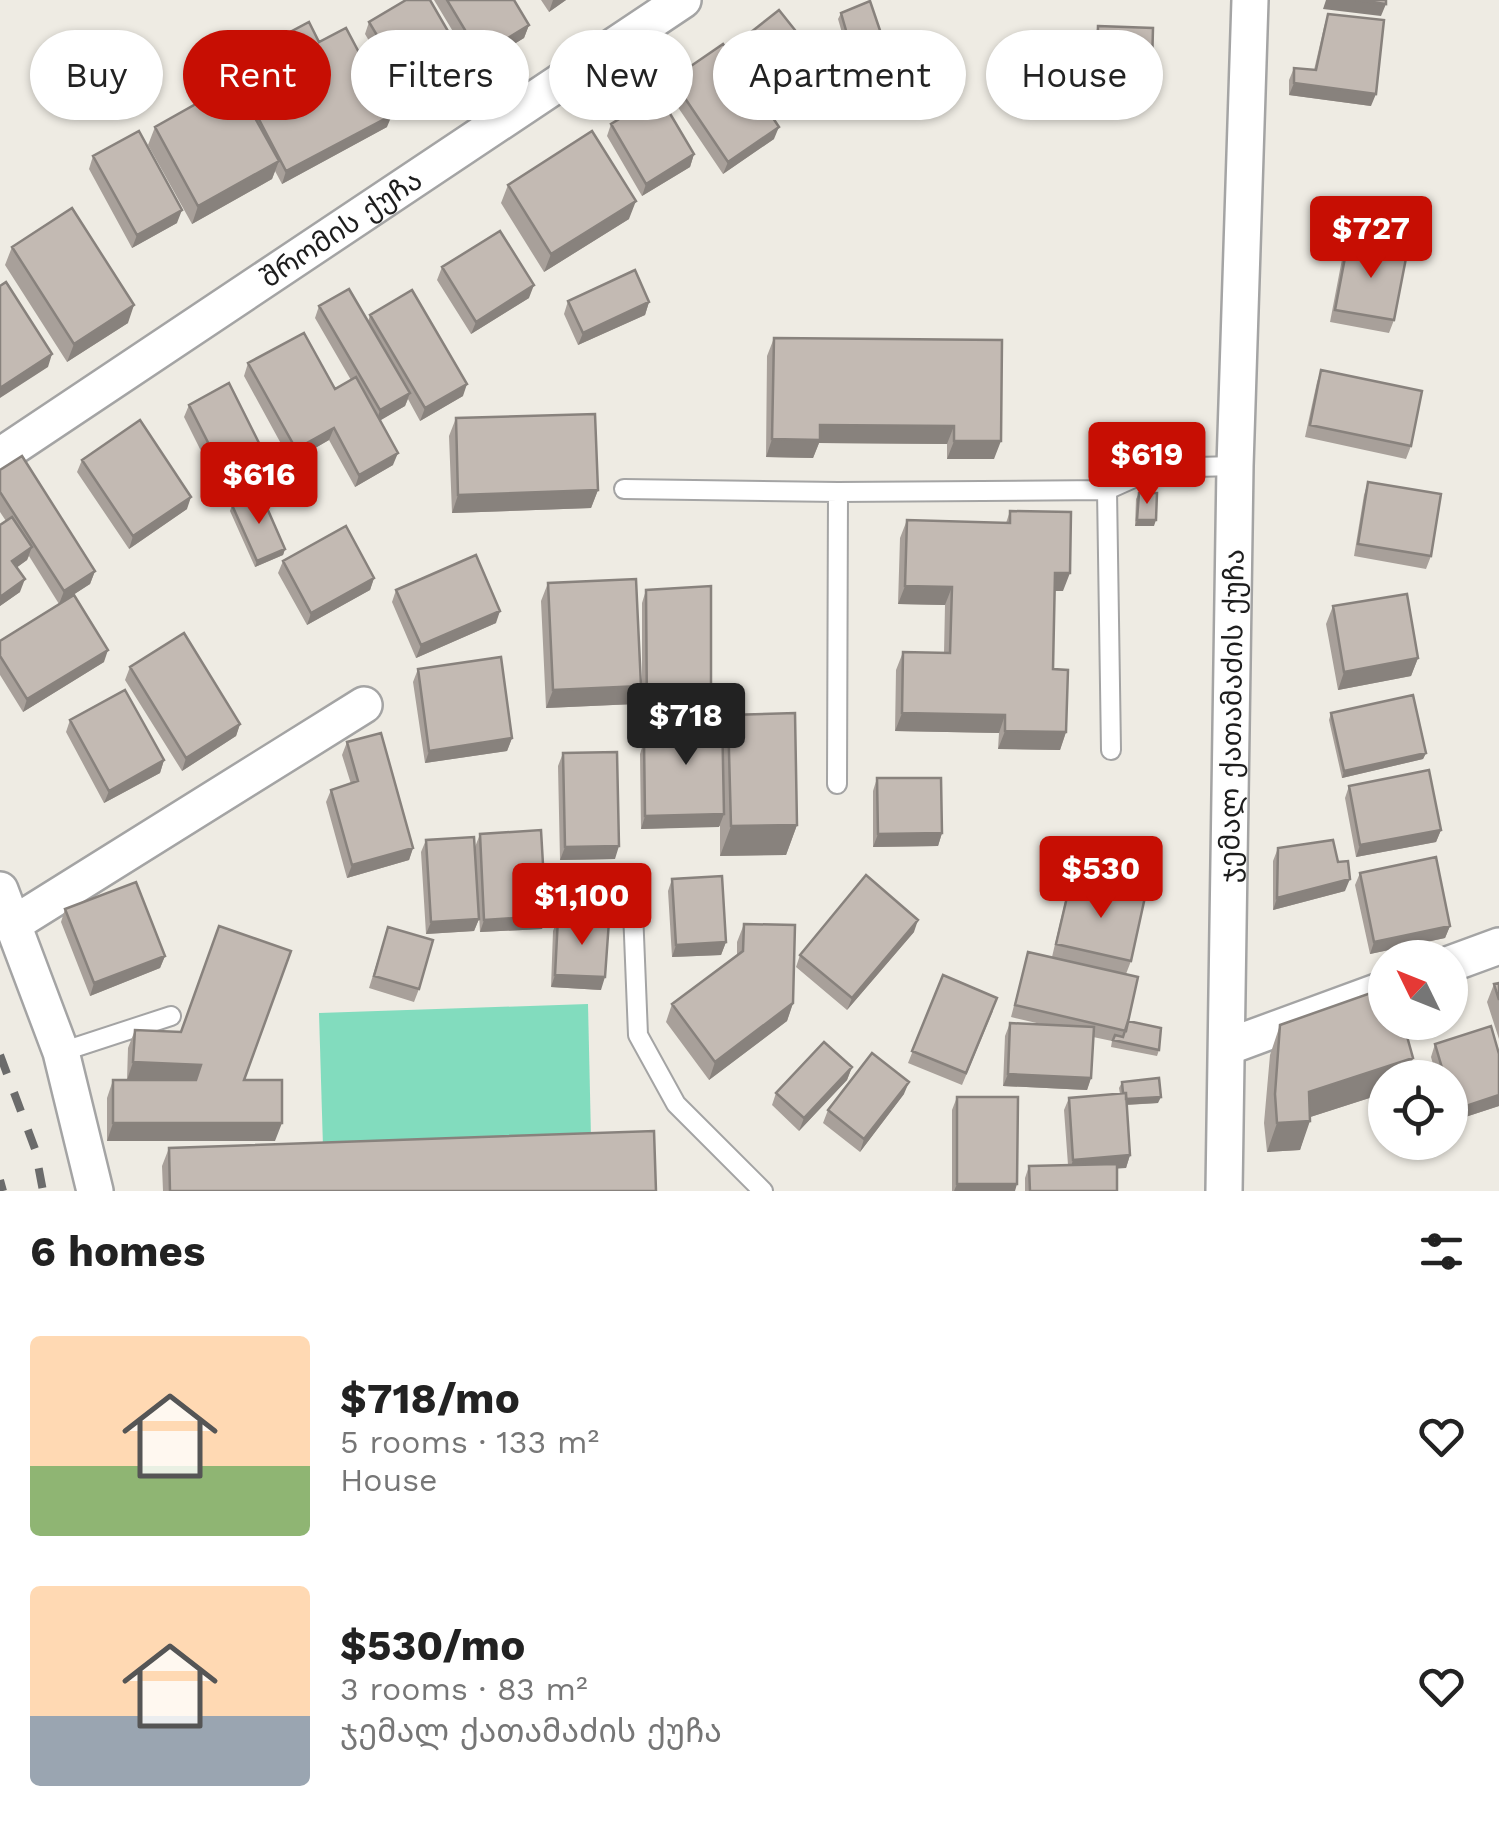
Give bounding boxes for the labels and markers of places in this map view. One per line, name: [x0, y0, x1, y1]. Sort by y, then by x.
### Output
pin: $727: [1312, 196, 1430, 281]
pin: $619: [1088, 422, 1206, 507]
pin: $616: [200, 442, 318, 527]
pin: $718: [627, 683, 745, 768]
pin: $530: [1042, 836, 1160, 921]
pin: $1,100: [501, 863, 663, 948]

